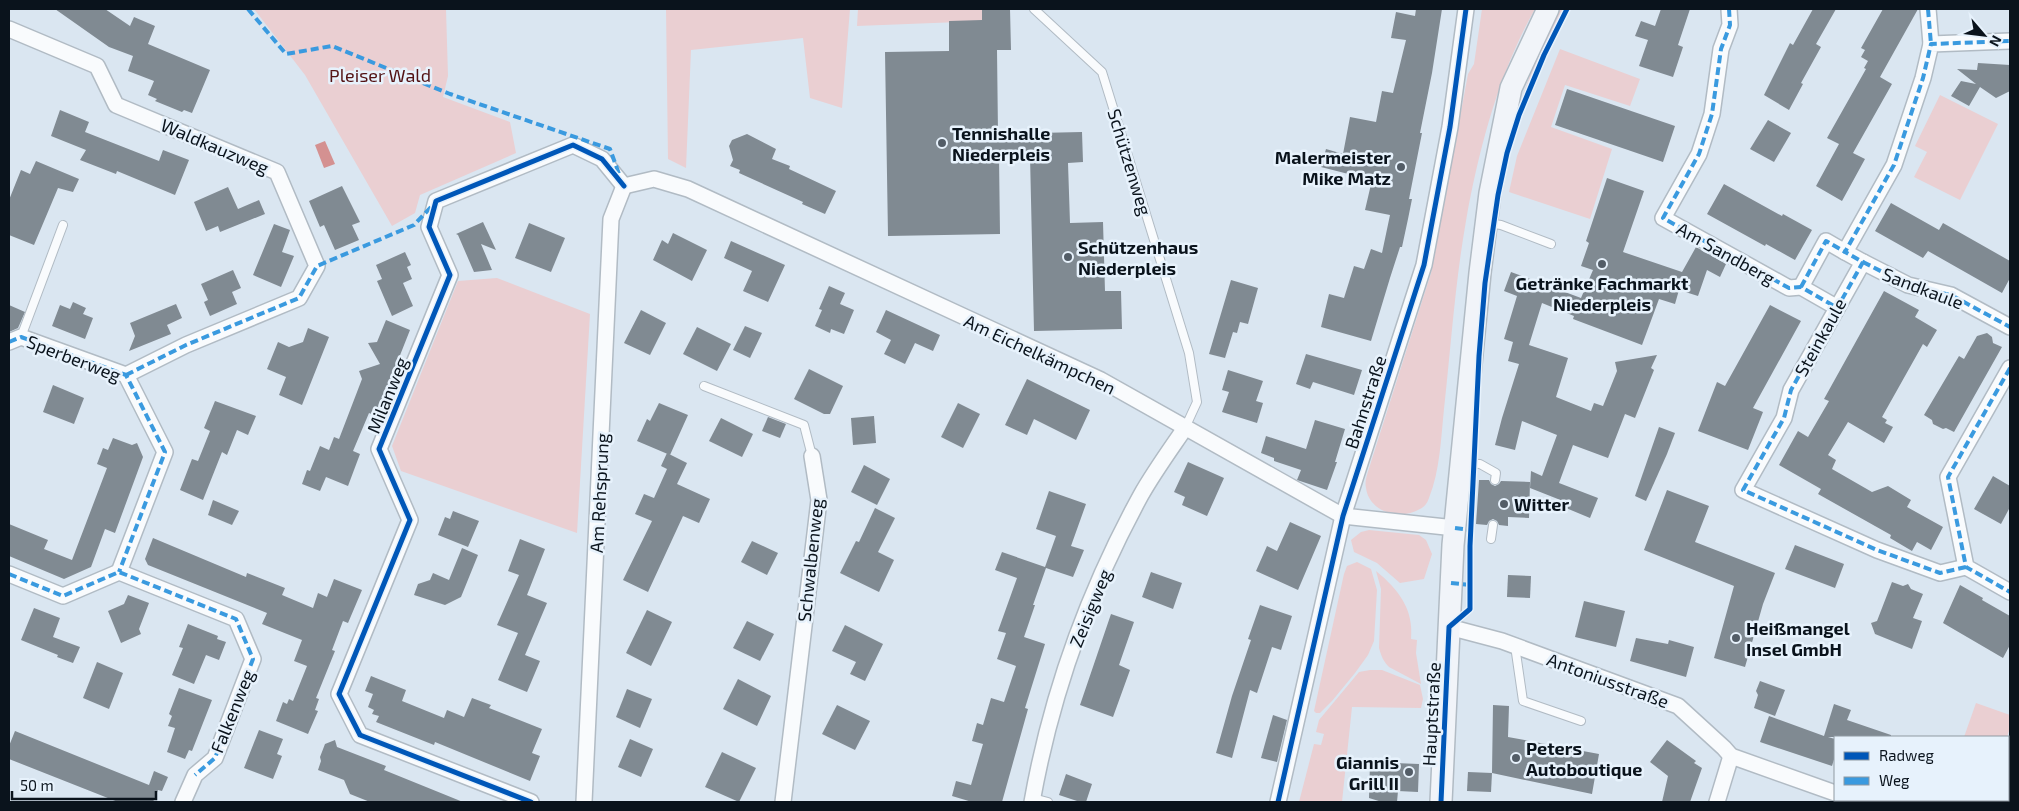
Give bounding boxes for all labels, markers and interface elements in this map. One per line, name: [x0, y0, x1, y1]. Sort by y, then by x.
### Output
north arrow: [1959, 10, 2009, 60]
text: N: [1986, 33, 2006, 50]
park label: Pleiser Wald: [329, 64, 431, 86]
street label: Schützenweg: [1103, 106, 1157, 218]
street label: Waldkauzweg: [158, 113, 272, 179]
place label: Tennishalle Niederpleis: [952, 122, 1050, 165]
marker: Tennishalle Niederpleis: [936, 137, 948, 149]
place label: Malermeister Mike Matz: [1275, 146, 1391, 189]
marker: Malermeister Mike Matz: [1395, 161, 1407, 173]
street label: Am Sandberg: [1673, 217, 1779, 289]
place label: Schützenhaus Niederpleis: [1078, 236, 1198, 279]
marker: Schützenhaus Niederpleis: [1062, 251, 1074, 263]
marker: Getränke Fachmarkt Niederpleis: [1596, 258, 1608, 270]
street label: Sandkaule: [1879, 262, 1967, 314]
place label: Getränke Fachmarkt Niederpleis: [1516, 272, 1689, 315]
street label: Steinkaule: [1790, 294, 1850, 380]
street label: Am Eichelkämpchen: [961, 309, 1119, 399]
street label: Sperberweg: [24, 330, 124, 386]
street label: Bahnstraße: [1340, 353, 1390, 451]
street label: Milanweg: [362, 354, 412, 436]
street label: Am Rehsprung: [585, 433, 613, 553]
place label: Witter: [1514, 493, 1569, 515]
street label: Schwalbenweg: [793, 497, 827, 623]
marker: Witter: [1498, 498, 1510, 510]
street label: Zeisigweg: [1064, 566, 1116, 650]
place label: Heißmangel Insel GmbH: [1746, 617, 1850, 660]
marker: Heißmangel Insel GmbH: [1730, 632, 1742, 644]
street label: Antoniusstraße: [1544, 648, 1672, 712]
street label: Hauptstraße: [1417, 661, 1445, 767]
street label: Falkenweg: [205, 666, 259, 756]
legend: [1834, 736, 2009, 801]
place label: Peters Autoboutique: [1526, 737, 1642, 780]
text: Radweg: [1879, 746, 1934, 764]
place label: Giannis Grill II: [1336, 751, 1399, 794]
marker: Peters Autoboutique: [1510, 752, 1522, 764]
marker: Giannis Grill II: [1403, 766, 1415, 778]
scale bar: [12, 768, 156, 800]
text: Weg: [1879, 771, 1910, 789]
text: 50 m: [20, 776, 54, 794]

